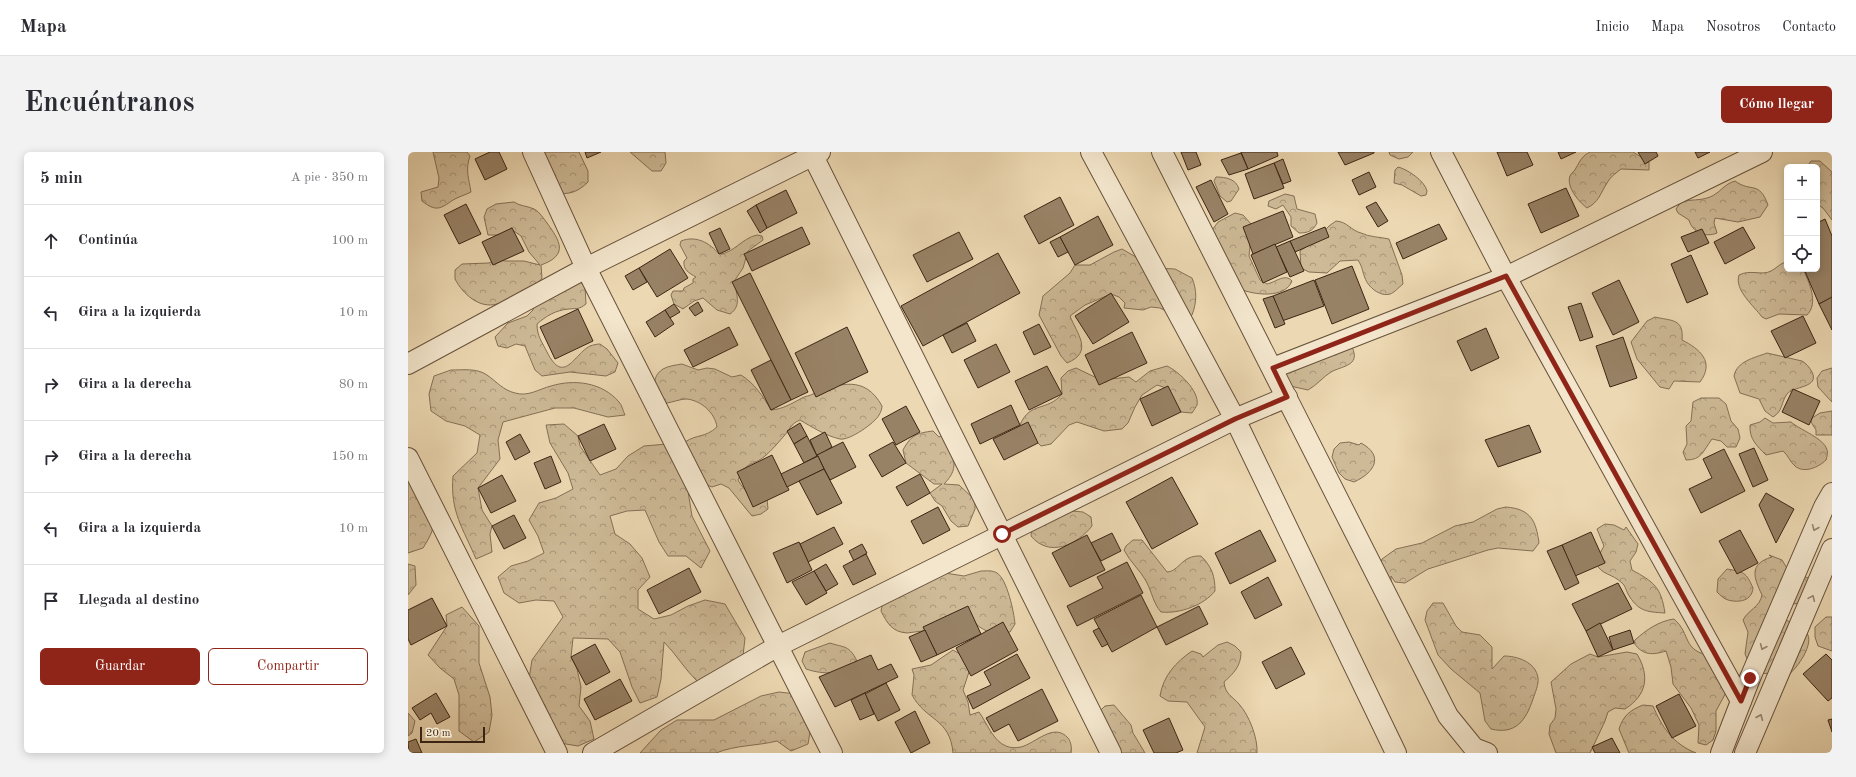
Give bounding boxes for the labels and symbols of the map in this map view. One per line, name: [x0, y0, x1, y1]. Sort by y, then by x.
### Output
one-way arrow: [1811, 524, 1819, 531]
route start: [993, 525, 1011, 543]
one-way arrow: [1807, 594, 1815, 602]
one-way arrow: [1760, 644, 1768, 651]
route end: [1741, 669, 1759, 687]
one-way arrow: [1755, 714, 1763, 721]
scale bar: [420, 725, 485, 744]

